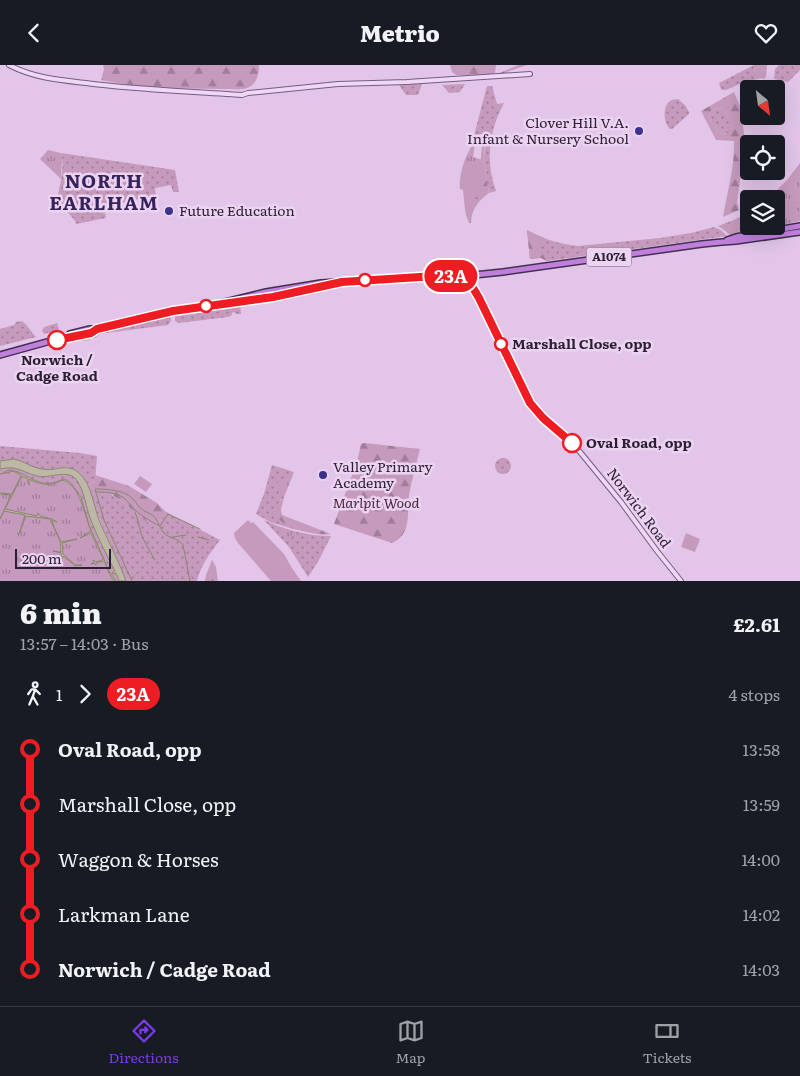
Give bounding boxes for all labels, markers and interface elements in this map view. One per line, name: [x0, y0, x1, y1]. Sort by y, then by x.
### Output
text: Metrio: [360, 16, 440, 49]
icon: back: [20, 19, 48, 47]
icon: heart: [752, 19, 780, 47]
north arrow: [740, 80, 785, 125]
map controls: [740, 80, 785, 235]
place label: Clover Hill V.A. Infant & Nursery School: [467, 112, 629, 148]
marker: Clover Hill V.A. Infant & Nursery School: [633, 125, 645, 137]
button: locate: [740, 135, 785, 180]
district label: NORTH EARLHAM: [49, 166, 159, 216]
button: layers: [740, 190, 785, 235]
place label: Future Education: [179, 200, 295, 220]
marker: Future Education: [163, 205, 175, 217]
road number: A1074: [586, 247, 632, 267]
line badge: 23A: [422, 260, 480, 292]
text: 23A: [434, 262, 468, 289]
unlabelled marker: [358, 273, 372, 287]
unlabelled marker: [199, 299, 213, 313]
marker: Norwich / Cadge Road: [47, 330, 67, 350]
place label: Marshall Close, opp: [512, 333, 652, 353]
marker: Marshall Close, opp: [494, 337, 508, 351]
place label: Norwich / Cadge Road: [16, 349, 98, 385]
place label: Oval Road, opp: [586, 432, 692, 452]
marker: Oval Road, opp: [562, 433, 582, 453]
place label: Valley Primary Academy: [333, 456, 433, 492]
street label: Norwich Road: [603, 463, 677, 552]
marker: Valley Primary Academy: [317, 469, 329, 481]
park label: Marlpit Wood: [332, 492, 420, 512]
scale bar: [15, 546, 111, 569]
text: 200 m: [22, 548, 62, 568]
text: 6 min: [20, 591, 102, 633]
text: £2.61: [733, 610, 780, 638]
text: 13:57 – 14:03 · Bus: [20, 631, 148, 655]
icon: walk: [20, 680, 48, 708]
icon: forward: [71, 680, 99, 708]
text: 23A: [117, 680, 150, 707]
text: 1: [56, 682, 63, 706]
text: 4 stops: [728, 682, 780, 706]
text: Oval Road, opp: [58, 735, 201, 763]
text: 13:58: [743, 737, 780, 761]
text: Marshall Close, opp: [58, 790, 236, 818]
text: 13:59: [743, 792, 780, 816]
text: Waggon & Horses: [58, 845, 218, 873]
text: 14:00: [741, 847, 780, 871]
text: Larkman Lane: [58, 900, 190, 928]
text: 14:02: [743, 902, 780, 926]
text: Norwich / Cadge Road: [58, 955, 271, 983]
text: 14:03: [742, 957, 780, 981]
tab: Directions: [109, 1017, 179, 1067]
tab: Map: [396, 1017, 425, 1067]
tab: Tickets: [643, 1017, 691, 1067]

